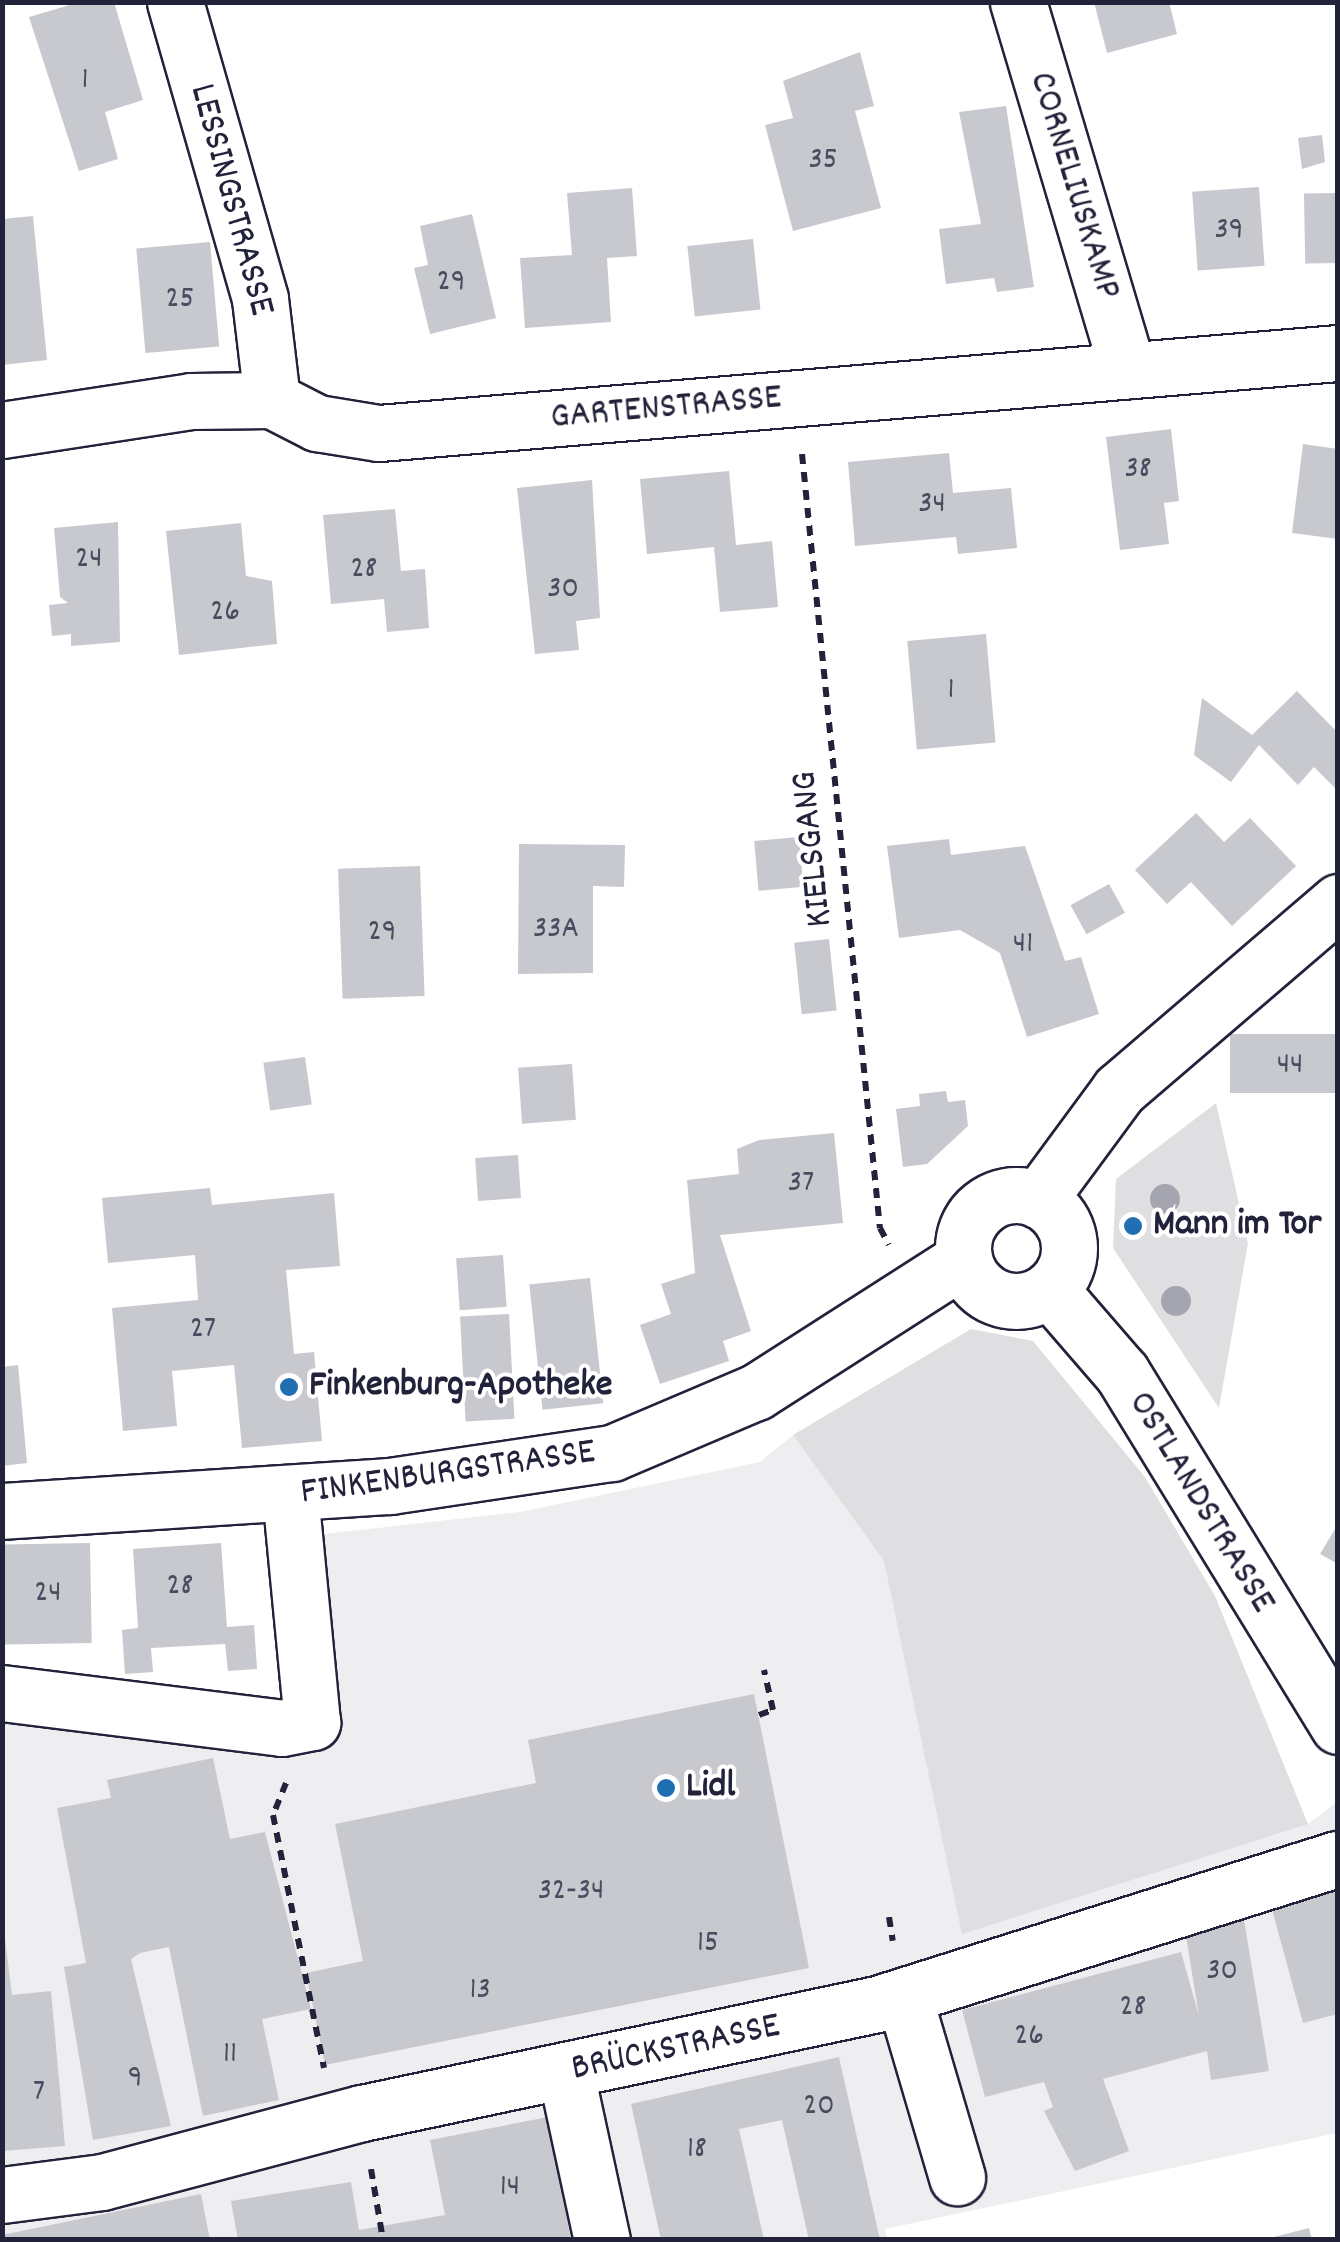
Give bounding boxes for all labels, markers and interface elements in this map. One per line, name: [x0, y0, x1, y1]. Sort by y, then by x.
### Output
house number: 1: [81, 62, 89, 100]
street label: CORNELIUSKAMP: [1017, 67, 1129, 305]
street label: LESSINGSTRASSE: [177, 79, 283, 321]
house number: 35: [808, 142, 838, 180]
house number: 39: [1215, 212, 1243, 250]
house number: 29: [437, 264, 465, 302]
house number: 25: [166, 281, 194, 319]
street label: GARTENSTRASSE: [549, 376, 783, 442]
house number: 38: [1124, 451, 1152, 489]
house number: 34: [918, 486, 946, 524]
house number: 24: [75, 541, 103, 579]
house number: 28: [351, 551, 377, 589]
house number: 30: [547, 571, 579, 609]
house number: 26: [210, 594, 240, 632]
house number: 1: [947, 672, 955, 710]
street label: KIELSGANG: [783, 769, 845, 929]
house number: 33A: [533, 911, 579, 949]
house number: 29: [368, 914, 396, 952]
house number: 41: [1013, 926, 1033, 964]
house number: 44: [1277, 1047, 1303, 1085]
house number: 37: [788, 1165, 814, 1203]
place label: Mann im Tor: [1153, 1203, 1321, 1249]
marker: Mann im Tor: [1122, 1215, 1144, 1237]
house number: 27: [190, 1311, 216, 1349]
place label: Finkenburg-Apotheke: [309, 1364, 613, 1410]
marker: Finkenburg-Apotheke: [278, 1376, 300, 1398]
street label: OSTLANDSTRASSE: [1116, 1384, 1284, 1622]
street label: FINKENBURGSTRASSE: [298, 1431, 598, 1517]
house number: 28: [167, 1568, 193, 1606]
house number: 24: [34, 1575, 62, 1613]
place label: Lidl: [686, 1765, 735, 1811]
marker: Lidl: [655, 1777, 677, 1799]
house number: 32-34: [538, 1873, 604, 1911]
house number: 15: [697, 1925, 719, 1963]
house number: 30: [1206, 1953, 1238, 1991]
house number: 13: [469, 1972, 491, 2010]
house number: 28: [1120, 1989, 1146, 2027]
street label: BRÜCKSTRASSE: [568, 2005, 784, 2093]
house number: 26: [1014, 2018, 1044, 2056]
house number: 11: [223, 2036, 237, 2074]
house number: 9: [128, 2060, 142, 2098]
house number: 7: [33, 2074, 45, 2112]
house number: 20: [803, 2088, 835, 2126]
house number: 18: [687, 2131, 707, 2169]
house number: 14: [500, 2169, 520, 2207]

